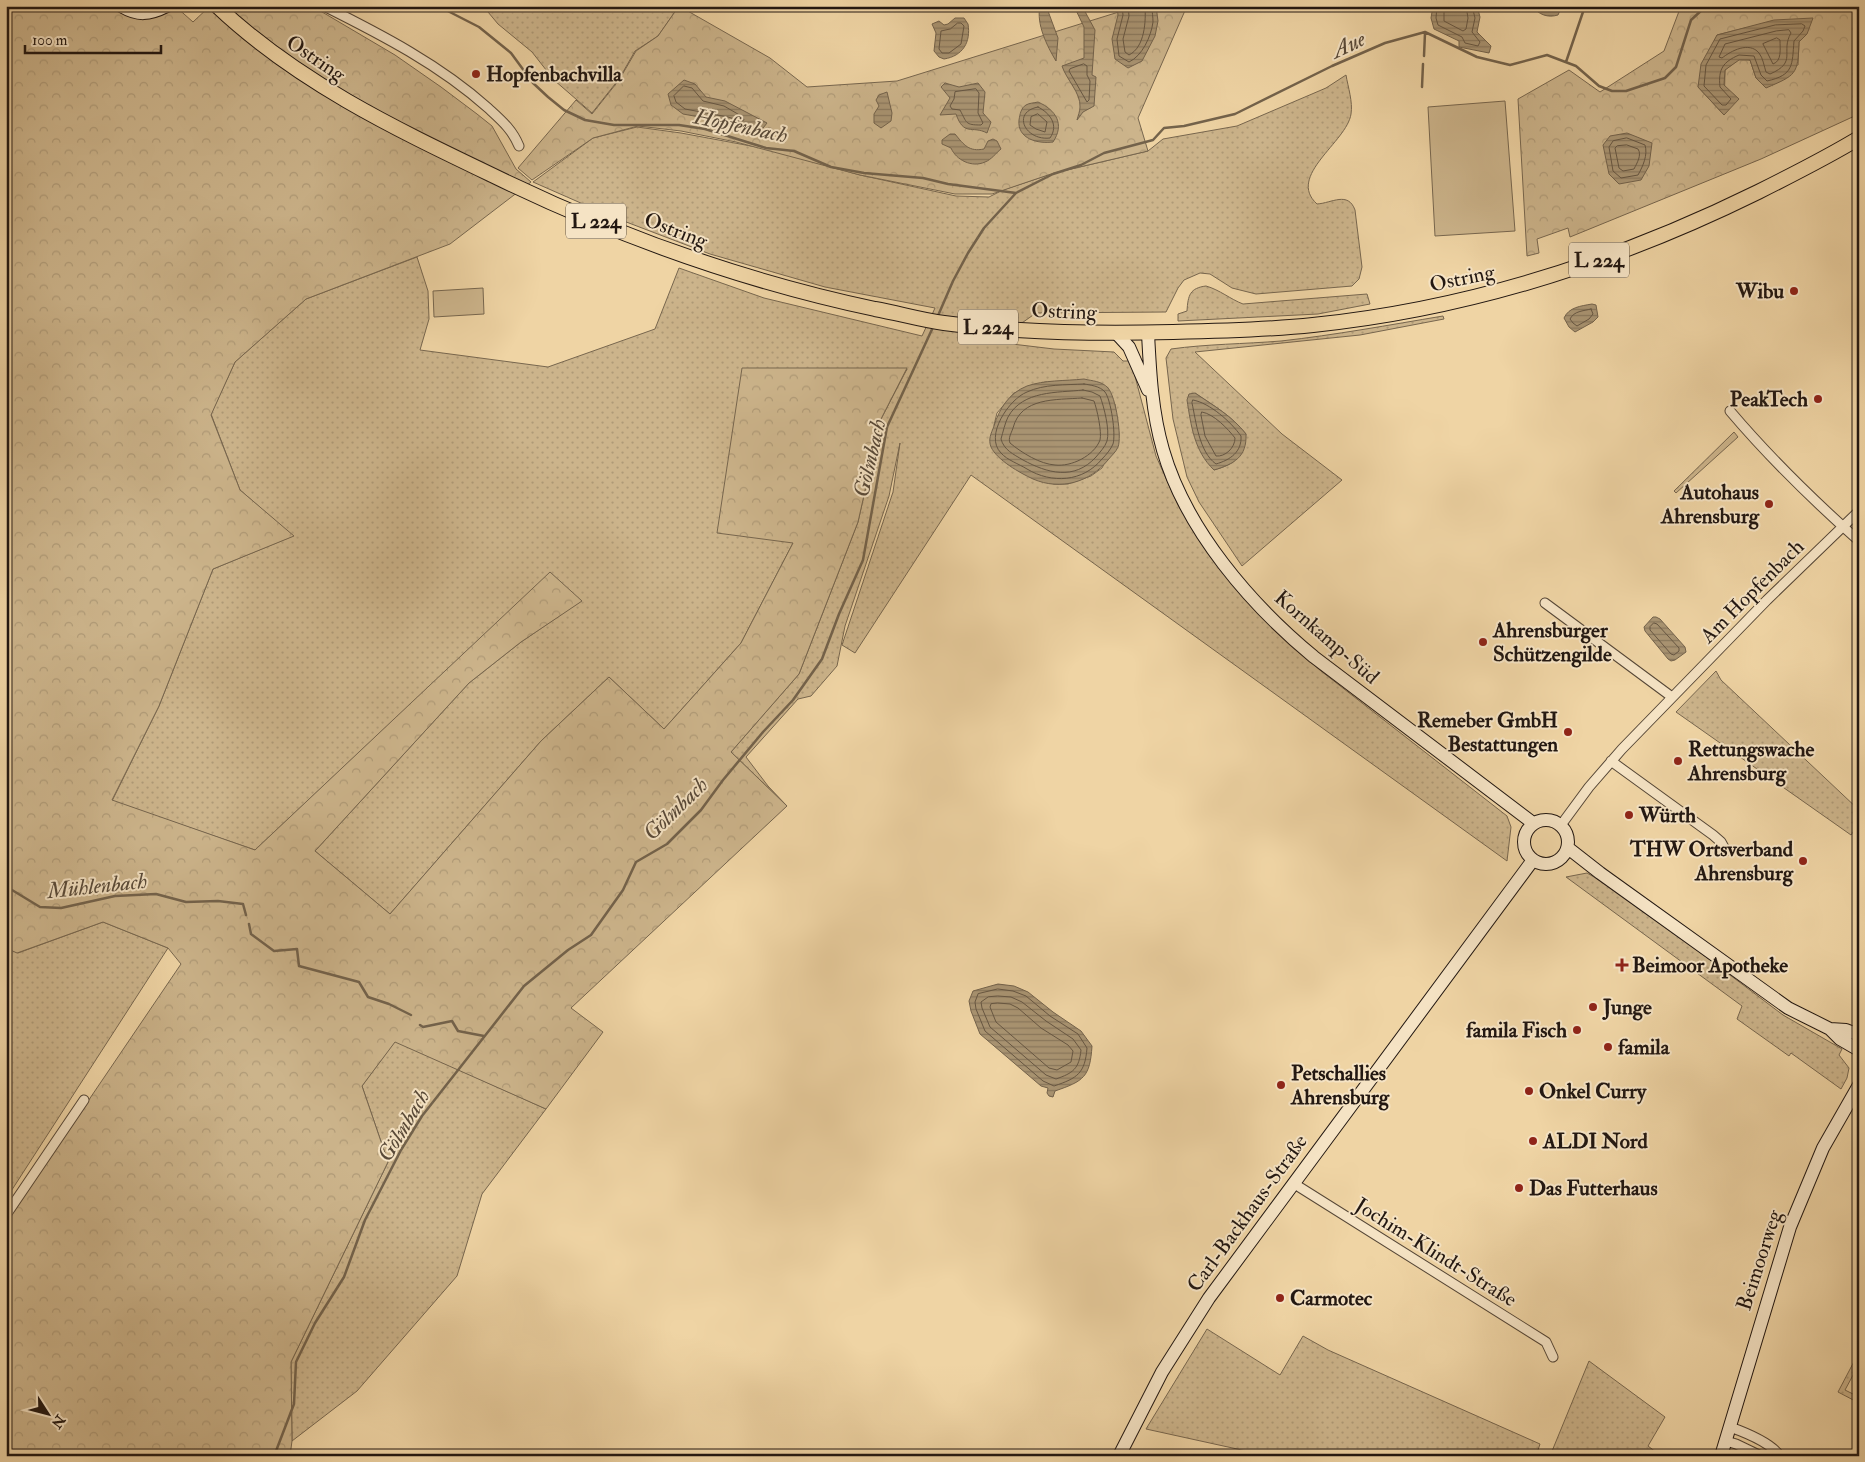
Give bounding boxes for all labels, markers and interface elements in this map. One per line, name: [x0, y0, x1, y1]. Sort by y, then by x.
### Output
scale bar: [25, 22, 161, 54]
water label: Aue: [1325, 25, 1371, 66]
street label: Ostring: [281, 29, 351, 88]
text: 100 m: [32, 31, 68, 50]
place label: Hopfenbachvilla: [486, 61, 623, 88]
marker: Hopfenbachvilla: [470, 68, 482, 80]
water label: Hopfenbach: [690, 102, 790, 150]
road number: L 224: [566, 204, 626, 238]
street label: Ostring: [640, 206, 712, 255]
road number: L 224: [1569, 242, 1629, 278]
street label: Ostring: [1427, 258, 1498, 299]
place label: Wibu: [1735, 278, 1784, 305]
marker: Wibu: [1788, 285, 1800, 297]
street label: Ostring: [1031, 297, 1098, 326]
road number: L 224: [958, 310, 1018, 344]
place label: PeakTech: [1730, 386, 1808, 413]
marker: PeakTech: [1812, 393, 1824, 405]
water label: Gölmbach: [847, 416, 893, 500]
place label: Autohaus Ahrensburg: [1660, 479, 1760, 530]
marker: Autohaus Ahrensburg: [1763, 498, 1775, 510]
street label: Am Hopfenbach: [1694, 534, 1810, 650]
street label: Kornkamp-Süd: [1269, 585, 1385, 691]
place label: Ahrensburger Schützengilde: [1492, 617, 1612, 668]
marker: Ahrensburger Schützengilde: [1477, 636, 1489, 648]
place label: Remeber GmbH Bestattungen: [1417, 707, 1558, 758]
marker: Remeber GmbH Bestattungen: [1562, 726, 1574, 738]
place label: Rettungswache Ahrensburg: [1687, 736, 1814, 787]
marker: Rettungswache Ahrensburg: [1672, 755, 1684, 767]
water label: Gölmbach: [637, 771, 714, 846]
place label: Würth: [1638, 802, 1696, 829]
marker: Würth: [1623, 809, 1635, 821]
place label: THW Ortsverband Ahrensburg: [1629, 836, 1794, 887]
marker: THW Ortsverband Ahrensburg: [1797, 855, 1809, 867]
water label: Mühlenbach: [44, 867, 149, 905]
place label: Beimoor Apotheke: [1632, 952, 1788, 979]
marker: Beimoor Apotheke: [1616, 959, 1628, 971]
place label: Junge: [1602, 994, 1652, 1021]
marker: Junge: [1587, 1001, 1599, 1013]
place label: famila Fisch: [1466, 1017, 1567, 1044]
marker: famila Fisch: [1571, 1024, 1583, 1036]
place label: famila: [1618, 1034, 1671, 1061]
marker: famila: [1602, 1041, 1614, 1053]
place label: Petschallies Ahrensburg: [1290, 1060, 1390, 1111]
place label: Onkel Curry: [1539, 1078, 1647, 1105]
marker: Petschallies Ahrensburg: [1275, 1079, 1287, 1091]
water label: Gölmbach: [371, 1084, 436, 1167]
marker: Onkel Curry: [1523, 1085, 1535, 1097]
place label: ALDI Nord: [1542, 1128, 1649, 1155]
street label: Carl-Backhaus-Straße: [1181, 1129, 1314, 1297]
marker: ALDI Nord: [1527, 1135, 1539, 1147]
place label: Das Futterhaus: [1529, 1175, 1658, 1202]
marker: Das Futterhaus: [1513, 1182, 1525, 1194]
street label: Jochim-Klindt-Straße: [1349, 1191, 1522, 1313]
street label: Beimoorweg: [1731, 1206, 1789, 1314]
place label: Carmotec: [1290, 1285, 1373, 1312]
marker: Carmotec: [1274, 1292, 1286, 1304]
north arrow: [22, 1390, 72, 1440]
text: N: [47, 1410, 69, 1432]

